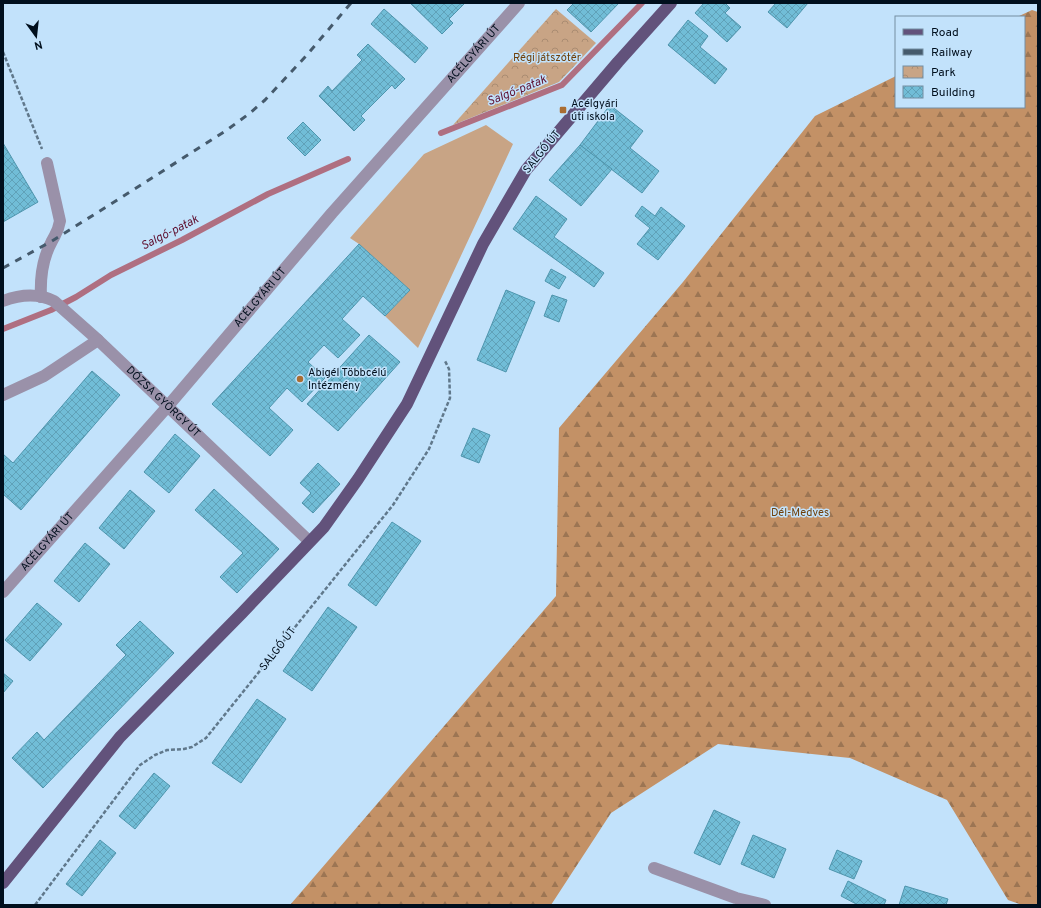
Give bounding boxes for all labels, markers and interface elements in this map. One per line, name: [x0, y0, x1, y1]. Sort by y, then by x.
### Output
north arrow: [16, 16, 56, 56]
legend: [895, 16, 1025, 108]
street label: ACÉLGYÁRI ÚT: [444, 22, 504, 86]
text: Road: [931, 25, 959, 41]
text: N: [33, 37, 44, 52]
text: Railway: [931, 45, 972, 61]
park label: Régi játszótér: [513, 51, 582, 65]
text: Park: [931, 65, 956, 81]
water label: Salgó-patak: [485, 72, 550, 110]
text: Building: [931, 85, 975, 101]
place label: Acélgyári úti iskola: [571, 97, 618, 124]
marker: Acélgyári úti iskola: [558, 105, 568, 115]
street label: SALGÓ ÚT: [520, 127, 564, 176]
water label: Salgó-patak: [138, 211, 202, 254]
street label: ACÉLGYÁRI ÚT: [231, 265, 290, 330]
street label: DÓZSA GYÖRGY ÚT: [123, 363, 203, 441]
place label: Abigél Többcélú Intézmény: [308, 366, 387, 393]
marker: Abigél Többcélú Intézmény: [295, 374, 305, 384]
park label: Dél-Medves: [771, 506, 829, 520]
street label: ACÉLGYÁRI ÚT: [18, 510, 77, 574]
street label: SALGÓ ÚT: [256, 624, 299, 674]

